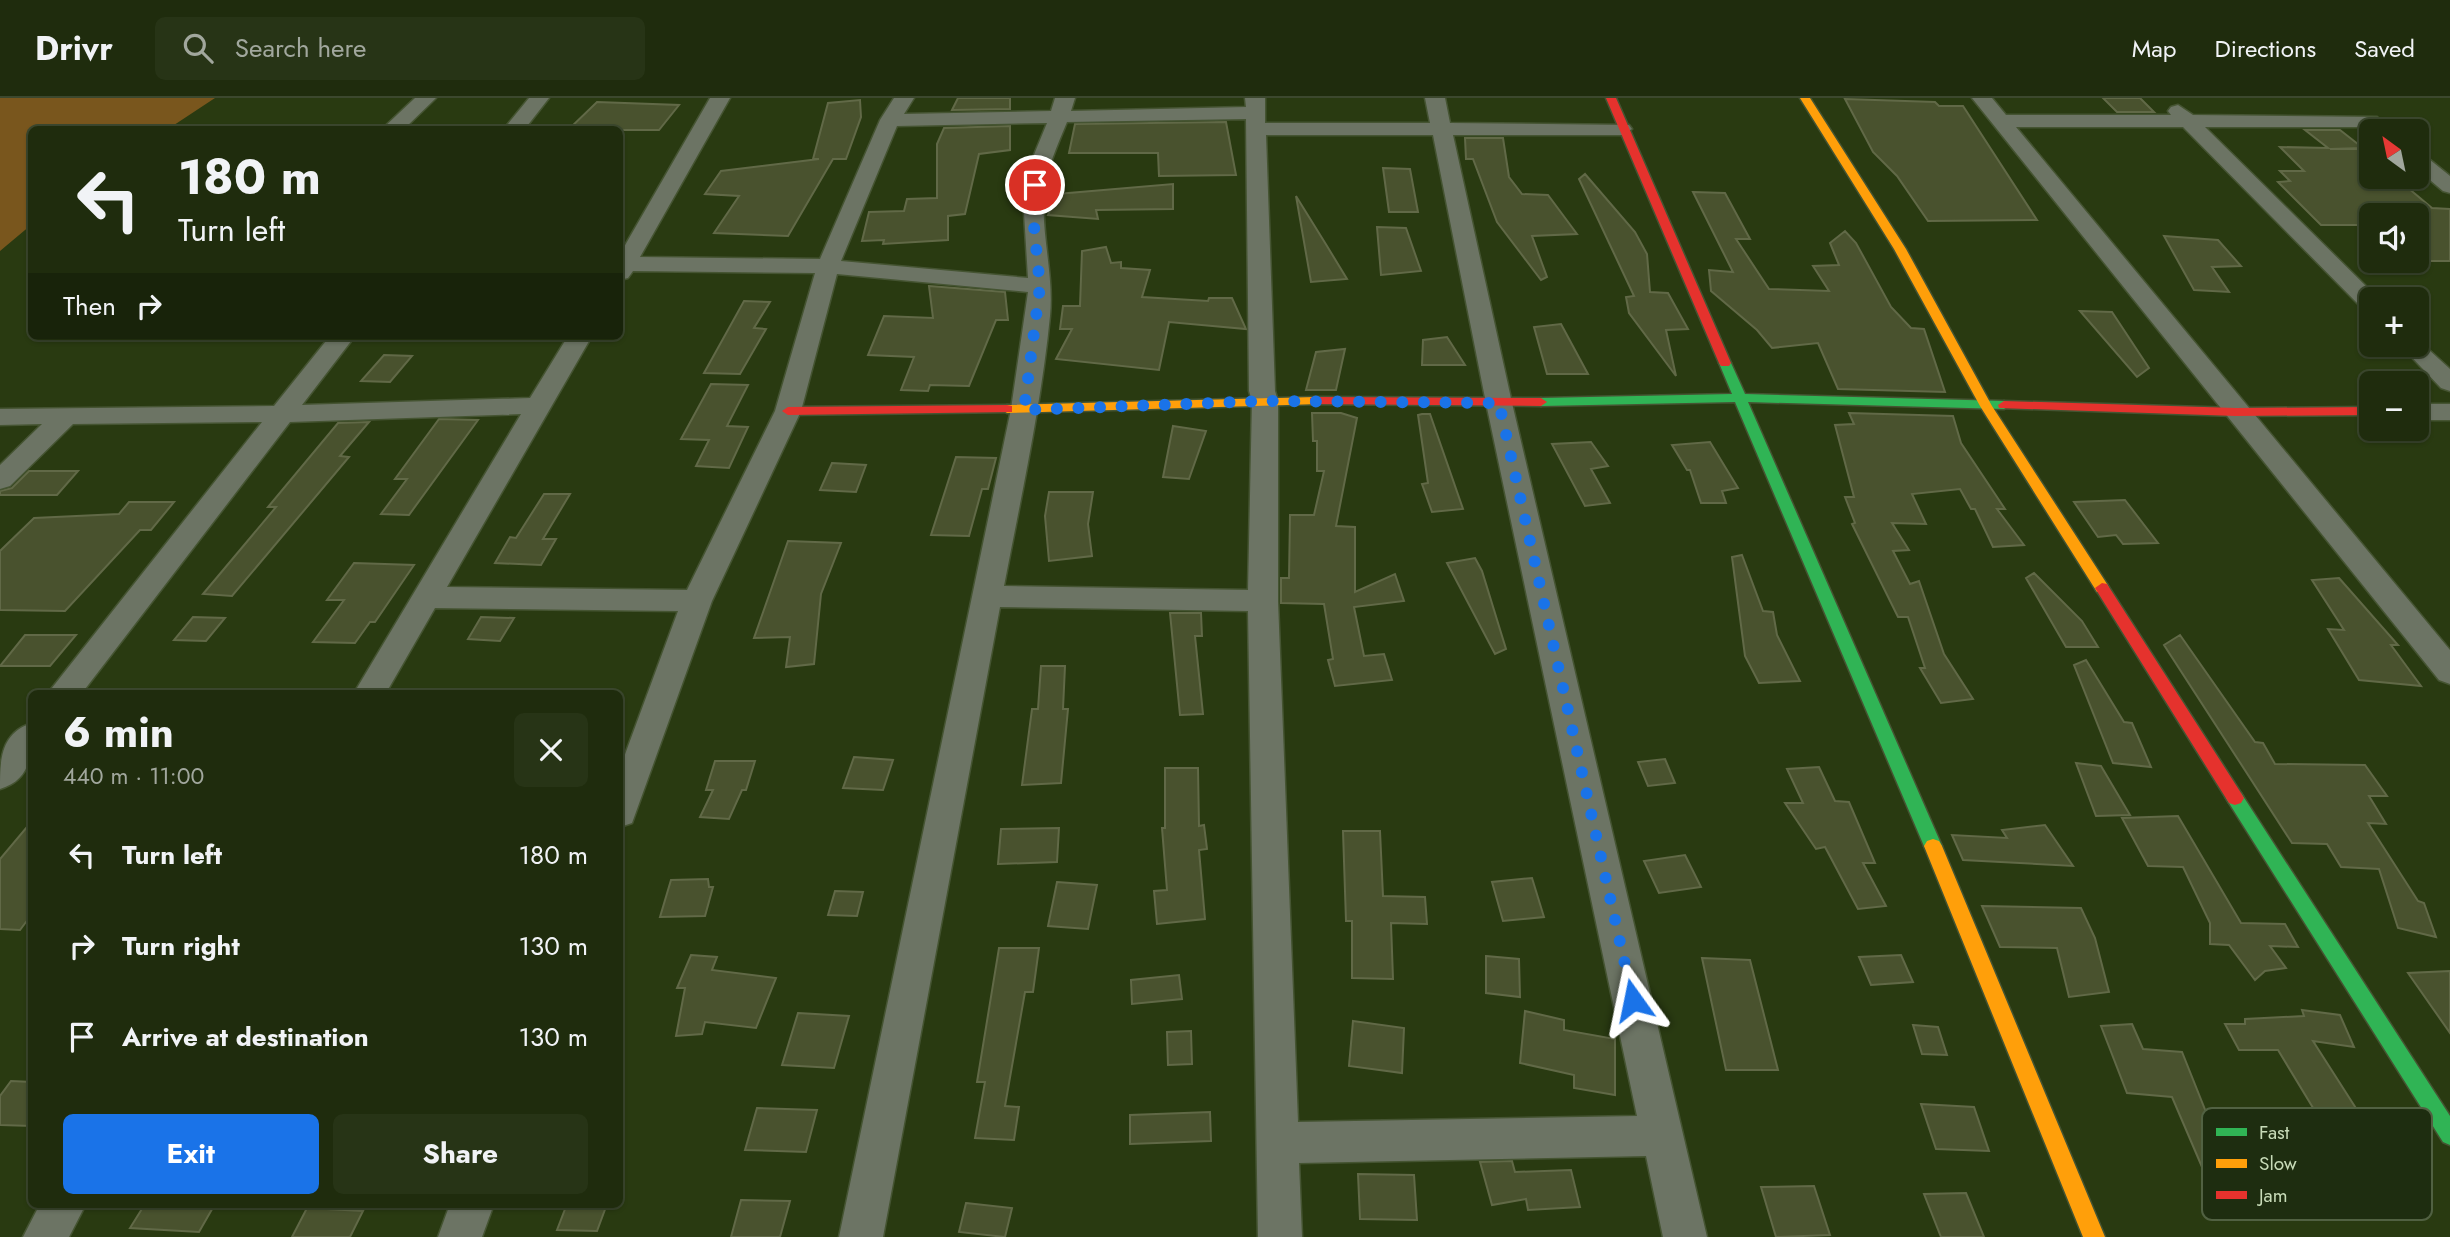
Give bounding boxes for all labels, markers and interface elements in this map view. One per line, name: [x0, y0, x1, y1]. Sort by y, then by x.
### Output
search box: [155, 17, 645, 80]
text: Drivr: [35, 25, 113, 72]
icon: search: [179, 29, 217, 67]
text: Search here: [235, 29, 366, 67]
text: Map: [2132, 31, 2177, 66]
text: Directions: [2215, 31, 2316, 66]
text: Saved: [2354, 31, 2415, 66]
north arrow: [2359, 119, 2429, 189]
map controls: [2359, 119, 2429, 441]
text: 180 m: [178, 142, 321, 212]
icon: left: [63, 154, 154, 245]
pin: [1005, 155, 1065, 215]
icon: arrive: [1016, 166, 1054, 204]
button: sound: [2359, 203, 2429, 273]
text: Turn left: [178, 207, 285, 253]
text: Then: [63, 287, 116, 325]
icon: right: [130, 287, 168, 325]
button: +: [2359, 287, 2429, 357]
button: −: [2359, 371, 2429, 441]
text: 6 min: [63, 702, 174, 763]
button: close: [514, 713, 588, 787]
text: 440 m · 11:00: [63, 759, 204, 793]
icon: left: [63, 836, 101, 874]
text: Turn left: [122, 836, 222, 874]
text: 180 m: [518, 836, 588, 874]
icon: right: [63, 927, 101, 965]
text: Turn right: [122, 927, 240, 965]
text: 130 m: [518, 927, 588, 965]
position arrow: [1596, 963, 1670, 1037]
icon: arrive: [63, 1018, 101, 1056]
text: Arrive at destination: [122, 1018, 369, 1056]
text: 130 m: [518, 1018, 588, 1056]
legend: [2202, 1108, 2432, 1220]
button: Exit: [63, 1114, 319, 1194]
button: Share: [333, 1114, 588, 1194]
text: Fast: [2259, 1119, 2290, 1146]
text: Slow: [2259, 1150, 2297, 1177]
text: Jam: [2256, 1182, 2288, 1209]

